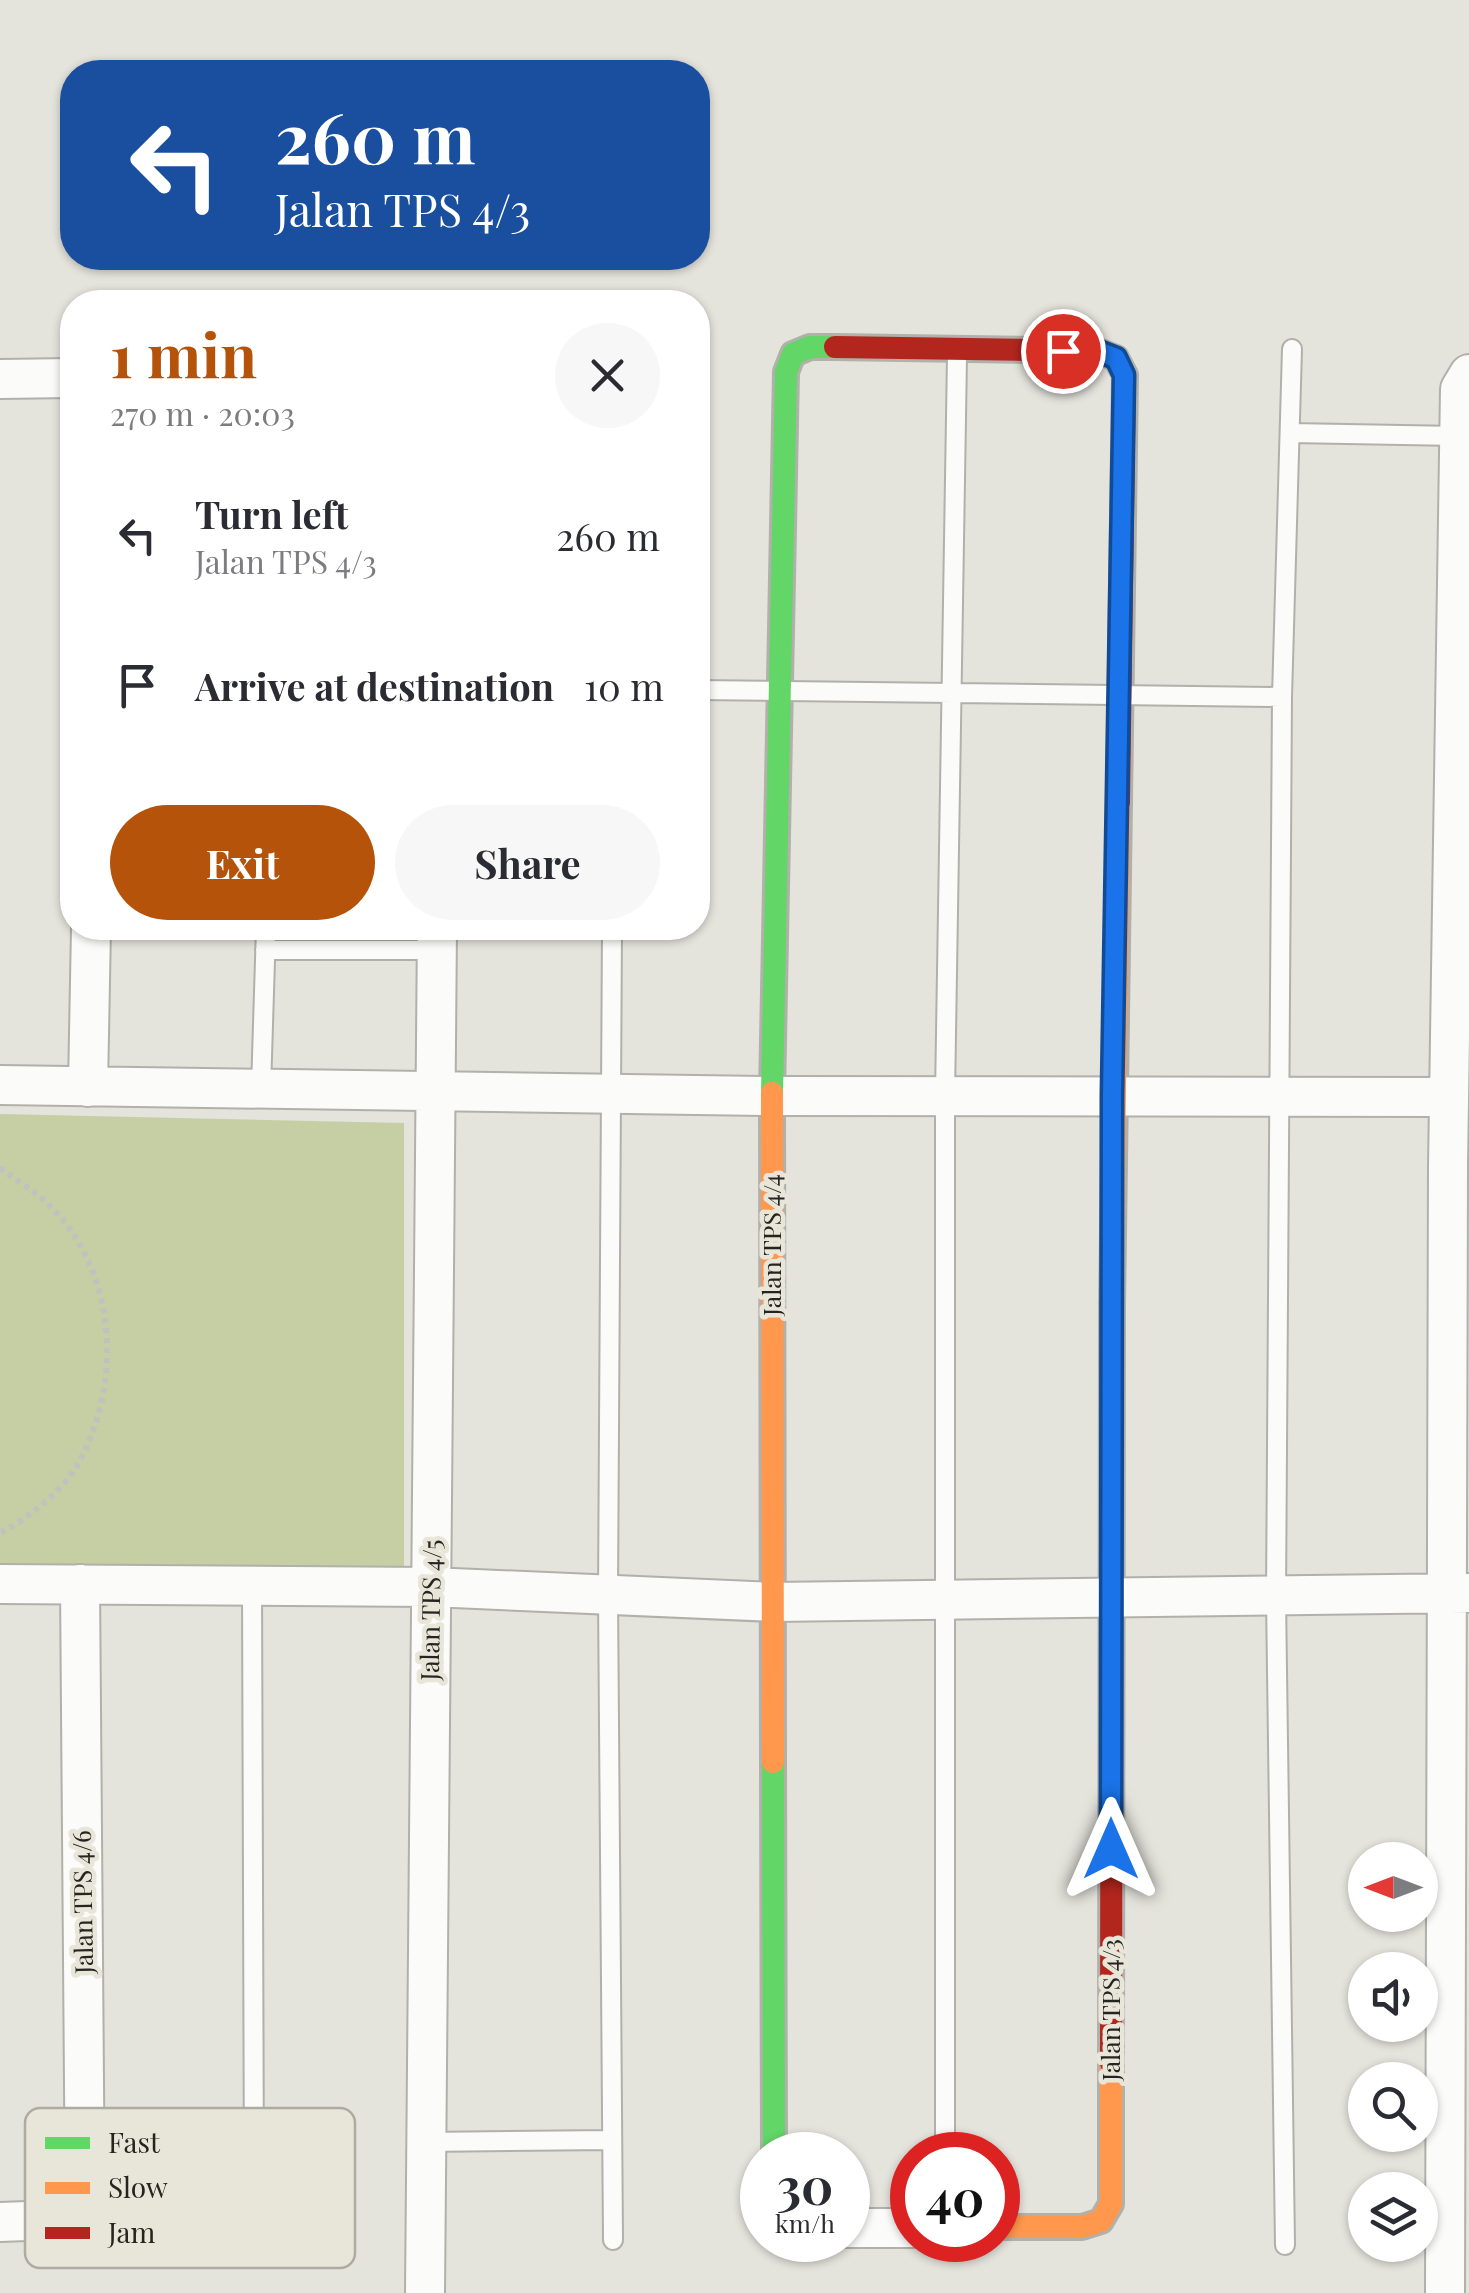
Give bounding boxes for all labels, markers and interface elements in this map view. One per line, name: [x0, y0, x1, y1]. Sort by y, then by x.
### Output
text: 260 m: [275, 88, 476, 182]
icon: left: [110, 100, 240, 230]
text: Jalan TPS 4/3: [275, 178, 530, 238]
pin: [1021, 309, 1106, 394]
text: 1 min: [110, 313, 257, 393]
button: close: [555, 323, 660, 428]
icon: arrive: [1036, 324, 1091, 379]
text: 270 m · 20:03: [110, 391, 295, 434]
text: Turn left: [195, 488, 348, 539]
icon: left: [110, 508, 165, 563]
text: 260 m: [556, 510, 660, 561]
text: Jalan TPS 4/3: [195, 539, 377, 582]
icon: arrive: [110, 658, 165, 713]
text: Arrive at destination: [195, 660, 554, 711]
text: 10 m: [584, 660, 664, 711]
button: Exit: [110, 805, 375, 920]
button: Share: [395, 805, 660, 920]
street label: Jalan TPS 4/4: [754, 1174, 787, 1317]
street label: Jalan TPS 4/5: [412, 1539, 447, 1682]
position arrow: [1059, 1797, 1163, 1901]
street label: Jalan TPS 4/6: [64, 1830, 99, 1975]
north arrow: [1348, 1842, 1438, 1932]
map controls: [1348, 1842, 1438, 2262]
street label: Jalan TPS 4/3: [1093, 1939, 1126, 2082]
button: sound: [1348, 1952, 1438, 2042]
button: search: [1348, 2062, 1438, 2152]
legend: [25, 2108, 355, 2268]
text: Fast: [108, 2123, 161, 2160]
speed limit sign: 40: [890, 2132, 1020, 2262]
text: 30: [777, 2151, 833, 2218]
text: Slow: [108, 2168, 168, 2205]
button: layers: [1348, 2172, 1438, 2262]
text: km/h: [775, 2206, 835, 2239]
text: Jam: [107, 2213, 155, 2250]

